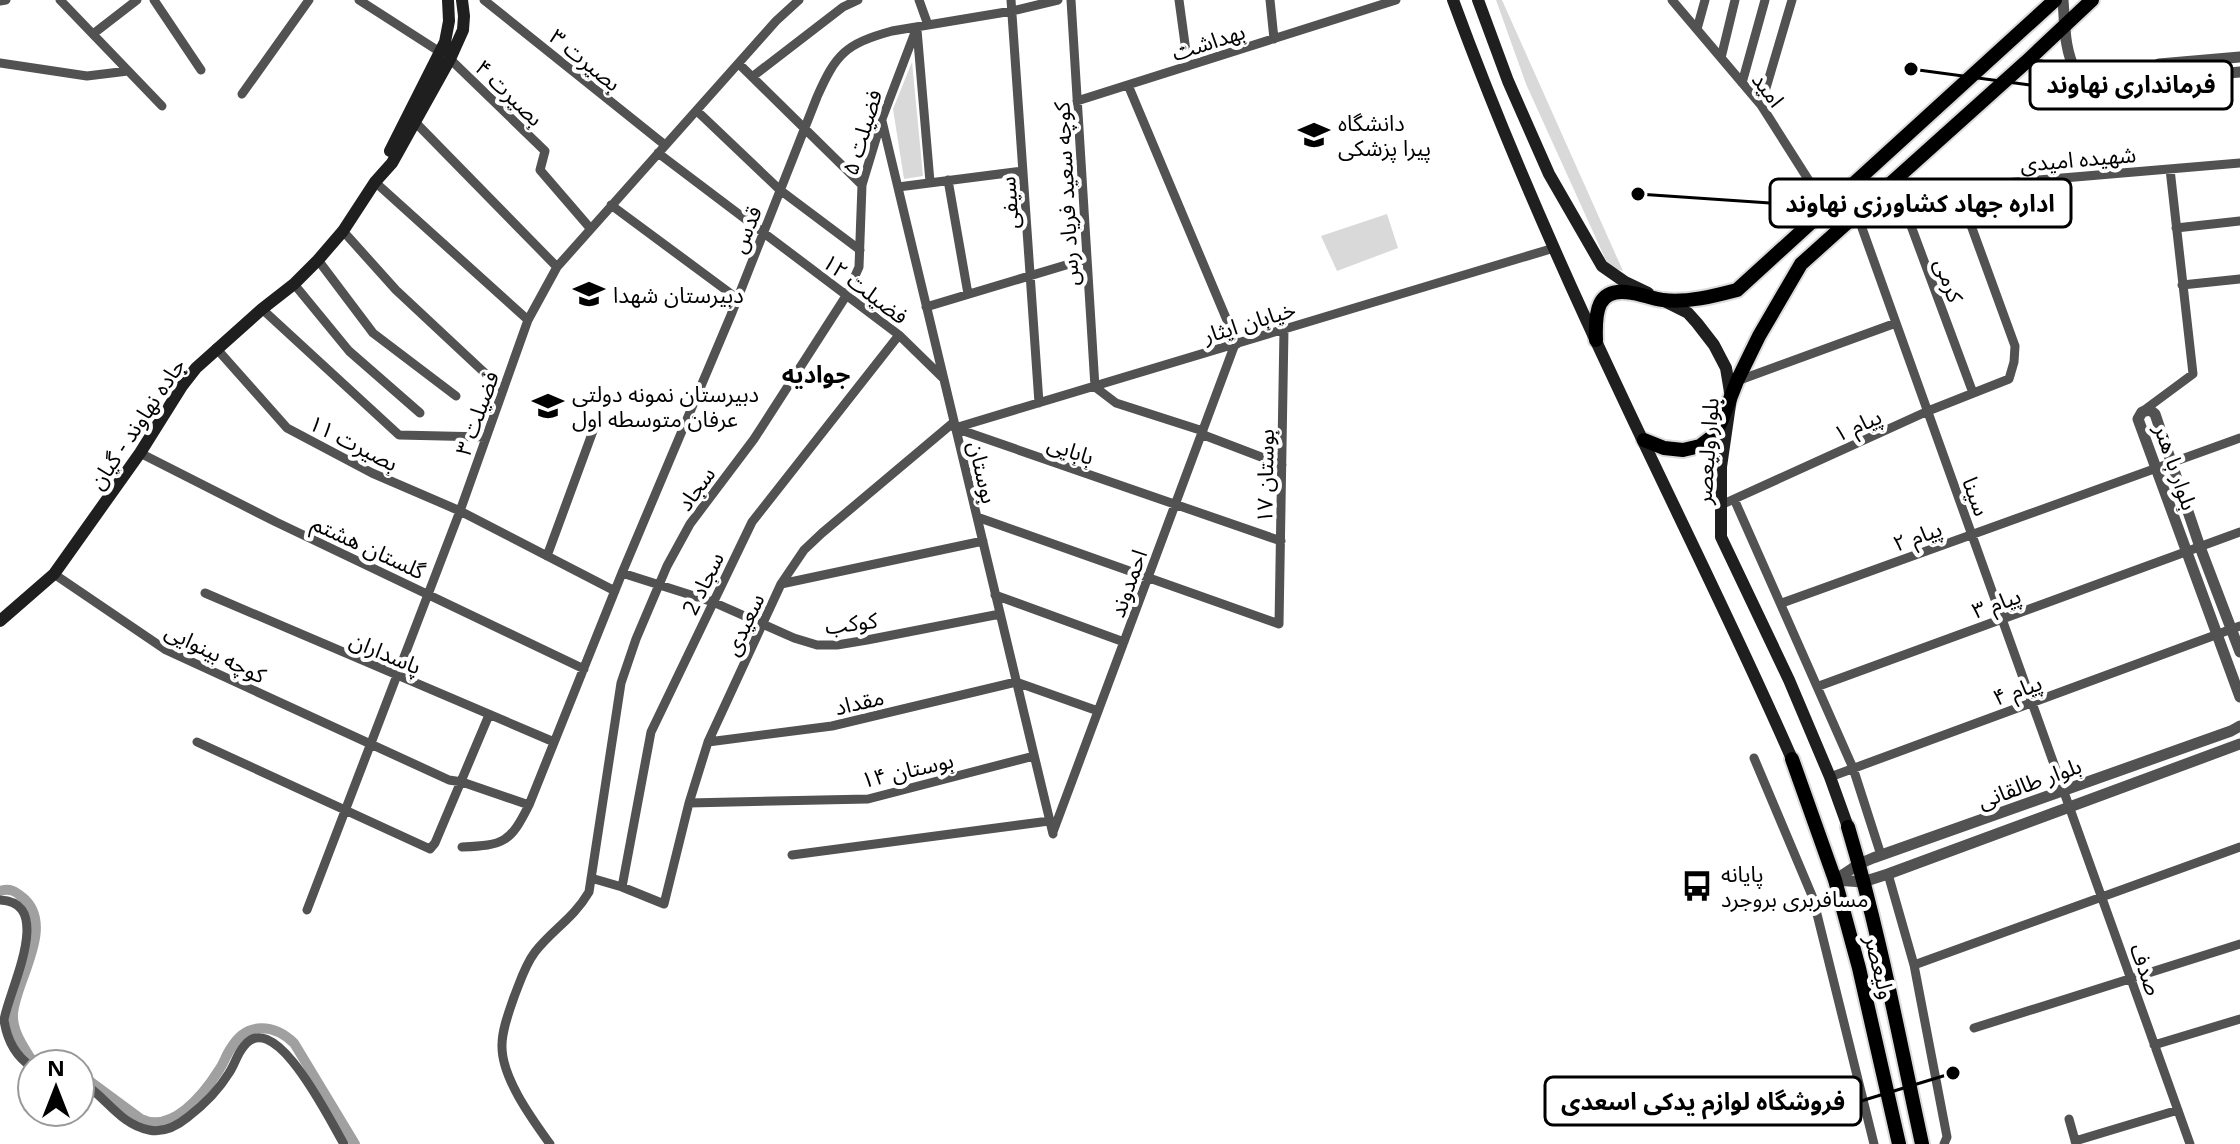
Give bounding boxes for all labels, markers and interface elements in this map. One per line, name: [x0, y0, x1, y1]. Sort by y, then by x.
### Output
street label: بهداشت: [1168, 15, 1248, 67]
street label: بصیرت ۳: [544, 21, 628, 97]
street label: بصیرت ۴: [469, 52, 551, 132]
callout: فرمانداری نهاوند: [2030, 61, 2232, 109]
street label: امید: [1746, 65, 1792, 113]
text: فرمانداری نهاوند: [2046, 67, 2216, 100]
street label: فضیلت ۵: [834, 86, 888, 178]
street label: کوچه سعید فریاد رس: [1045, 100, 1086, 287]
place label: دانشگاه پیرا پزشکی: [1338, 107, 1431, 163]
school or university icon: دانشگاه پیرا پزشکی: [1297, 118, 1331, 152]
street label: شهیده امیدی: [2019, 138, 2137, 178]
street label: سیفی: [991, 176, 1025, 230]
callout: اداره جهاد کشاورزی نهاوند: [1770, 179, 2071, 227]
text: اداره جهاد کشاورزی نهاوند: [1785, 186, 2055, 219]
street label: قدس: [722, 201, 768, 257]
street label: فضیلت ۱۲: [817, 246, 915, 330]
street label: کرمی: [1928, 254, 1972, 307]
school or university icon: دبیرستان شهدا: [572, 277, 606, 311]
place label: دبیرستان شهدا: [613, 279, 744, 309]
street label: خیابان ایثار: [1198, 293, 1299, 350]
street label: جاده نهاوند - گیان: [81, 351, 191, 495]
district label: جوادیه: [782, 357, 850, 390]
street label: فضیلت ۳: [447, 367, 505, 459]
place label: دبیرستان نمونه دولتی عرفان متوسطه اول: [572, 378, 759, 433]
school or university icon: دبیرستان نمونه دولتی عرفان متوسطه اول: [531, 389, 565, 423]
street label: بلوار ولیعصر: [1687, 397, 1725, 506]
street label: پیام ۱: [1828, 400, 1887, 451]
street label: بصیرت ۱۱: [304, 407, 404, 477]
street label: بلوار با هنر: [2148, 419, 2206, 514]
street label: بابایی: [1044, 427, 1098, 471]
street label: بوستان ۱۷: [1248, 429, 1280, 523]
street label: بوستان: [962, 438, 1006, 506]
street label: سجاد: [669, 460, 721, 516]
street label: سینا: [1956, 472, 1998, 520]
street label: گلستان هشتم: [306, 507, 431, 588]
street label: پیام ۲: [1888, 512, 1947, 560]
street label: احمدوند: [1101, 545, 1153, 621]
street label: سجاد 2: [674, 547, 730, 619]
street label: پیام ۳: [1967, 579, 2026, 627]
street label: سعیدی: [716, 588, 770, 660]
street label: کوکب: [823, 604, 880, 640]
street label: کوچه بینوایی: [160, 615, 272, 691]
street label: پاسداران: [345, 624, 426, 682]
street label: پیام ۴: [1988, 666, 2047, 714]
street label: مقداد: [831, 681, 887, 721]
street label: بوستان ۱۴: [858, 744, 956, 794]
street label: بلوار طالقانی: [1973, 749, 2085, 815]
place label: پایانه مسافربری بروجرد: [1721, 858, 1869, 913]
bus stop icon: پایانه مسافربری بروجرد: [1680, 869, 1714, 903]
street label: ولیعصر: [1858, 931, 1903, 1002]
street label: صدف: [2124, 939, 2170, 999]
north arrow: [16, 1048, 96, 1128]
text: N: [47, 1052, 65, 1082]
callout: فروشگاه لوازم یدکی اسعدی: [1545, 1077, 1861, 1125]
text: فروشگاه لوازم یدکی اسعدی: [1561, 1084, 1845, 1120]

